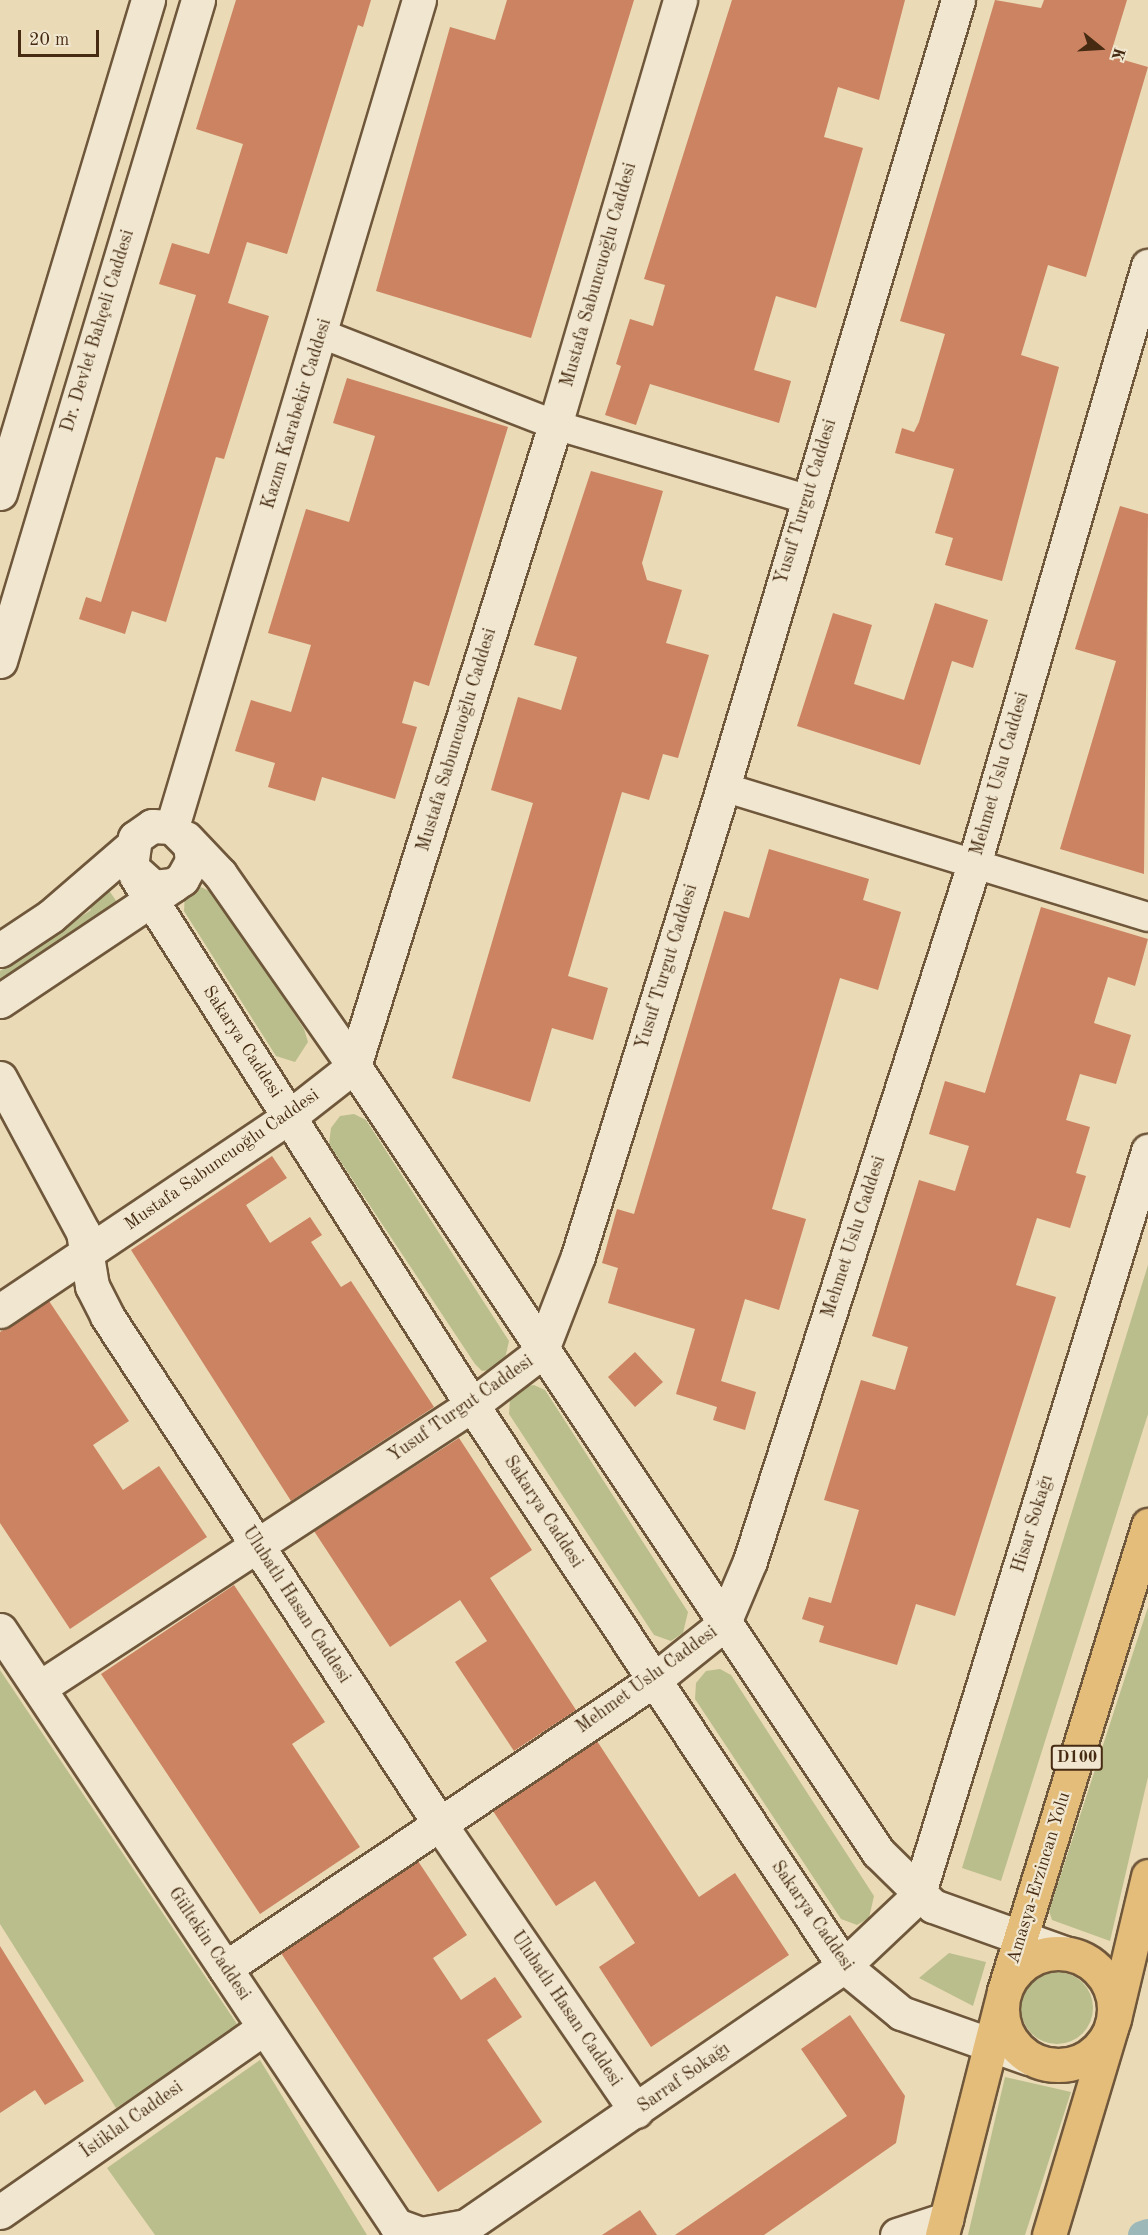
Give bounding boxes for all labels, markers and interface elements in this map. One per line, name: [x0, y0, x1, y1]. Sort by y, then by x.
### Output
scale bar: [21, 18, 102, 56]
north arrow: [1070, 18, 1130, 78]
text: 20 m: [29, 31, 69, 49]
text: K: [1108, 45, 1127, 62]
street label: Mustafa Sabuncuoğlu Caddesi: [557, 160, 641, 390]
street label: Dr. Devlet Bahçeli Caddesi: [57, 227, 139, 435]
street label: Kazım Karabekir Caddesi: [258, 316, 336, 512]
street label: Yusuf Turgut Caddesi: [771, 417, 841, 587]
street label: Mustafa Sabuncuoğlu Caddesi: [413, 626, 501, 854]
street label: Mehmet Uslu Caddesi: [966, 690, 1034, 858]
street label: Yusuf Turgut Caddesi: [632, 882, 702, 1052]
street label: Sakarya Caddesi: [198, 982, 286, 1102]
street label: Mustafa Sabuncuoğlu Caddesi: [121, 1084, 323, 1236]
street label: Mehmet Uslu Caddesi: [818, 1153, 890, 1321]
street label: Yusuf Turgut Caddesi: [384, 1351, 538, 1467]
street label: Sakarya Caddesi: [499, 1452, 587, 1572]
street label: Hisar Sokağı: [1008, 1473, 1058, 1575]
street label: Ulubatlı Hasan Caddesi: [237, 1522, 355, 1688]
street label: Mehmet Uslu Caddesi: [572, 1622, 722, 1738]
road number: D100: [1050, 1745, 1104, 1771]
street label: Amasya-Erzincan Yolu: [1003, 1790, 1075, 1966]
street label: Sakarya Caddesi: [766, 1857, 858, 1975]
street label: Gültekin Caddesi: [163, 1883, 255, 2005]
street label: Ulubatlı Hasan Caddesi: [506, 1927, 626, 2091]
street label: Sarraf Sokağı: [634, 2038, 734, 2118]
street label: İstiklal Caddesi: [77, 2077, 187, 2163]

